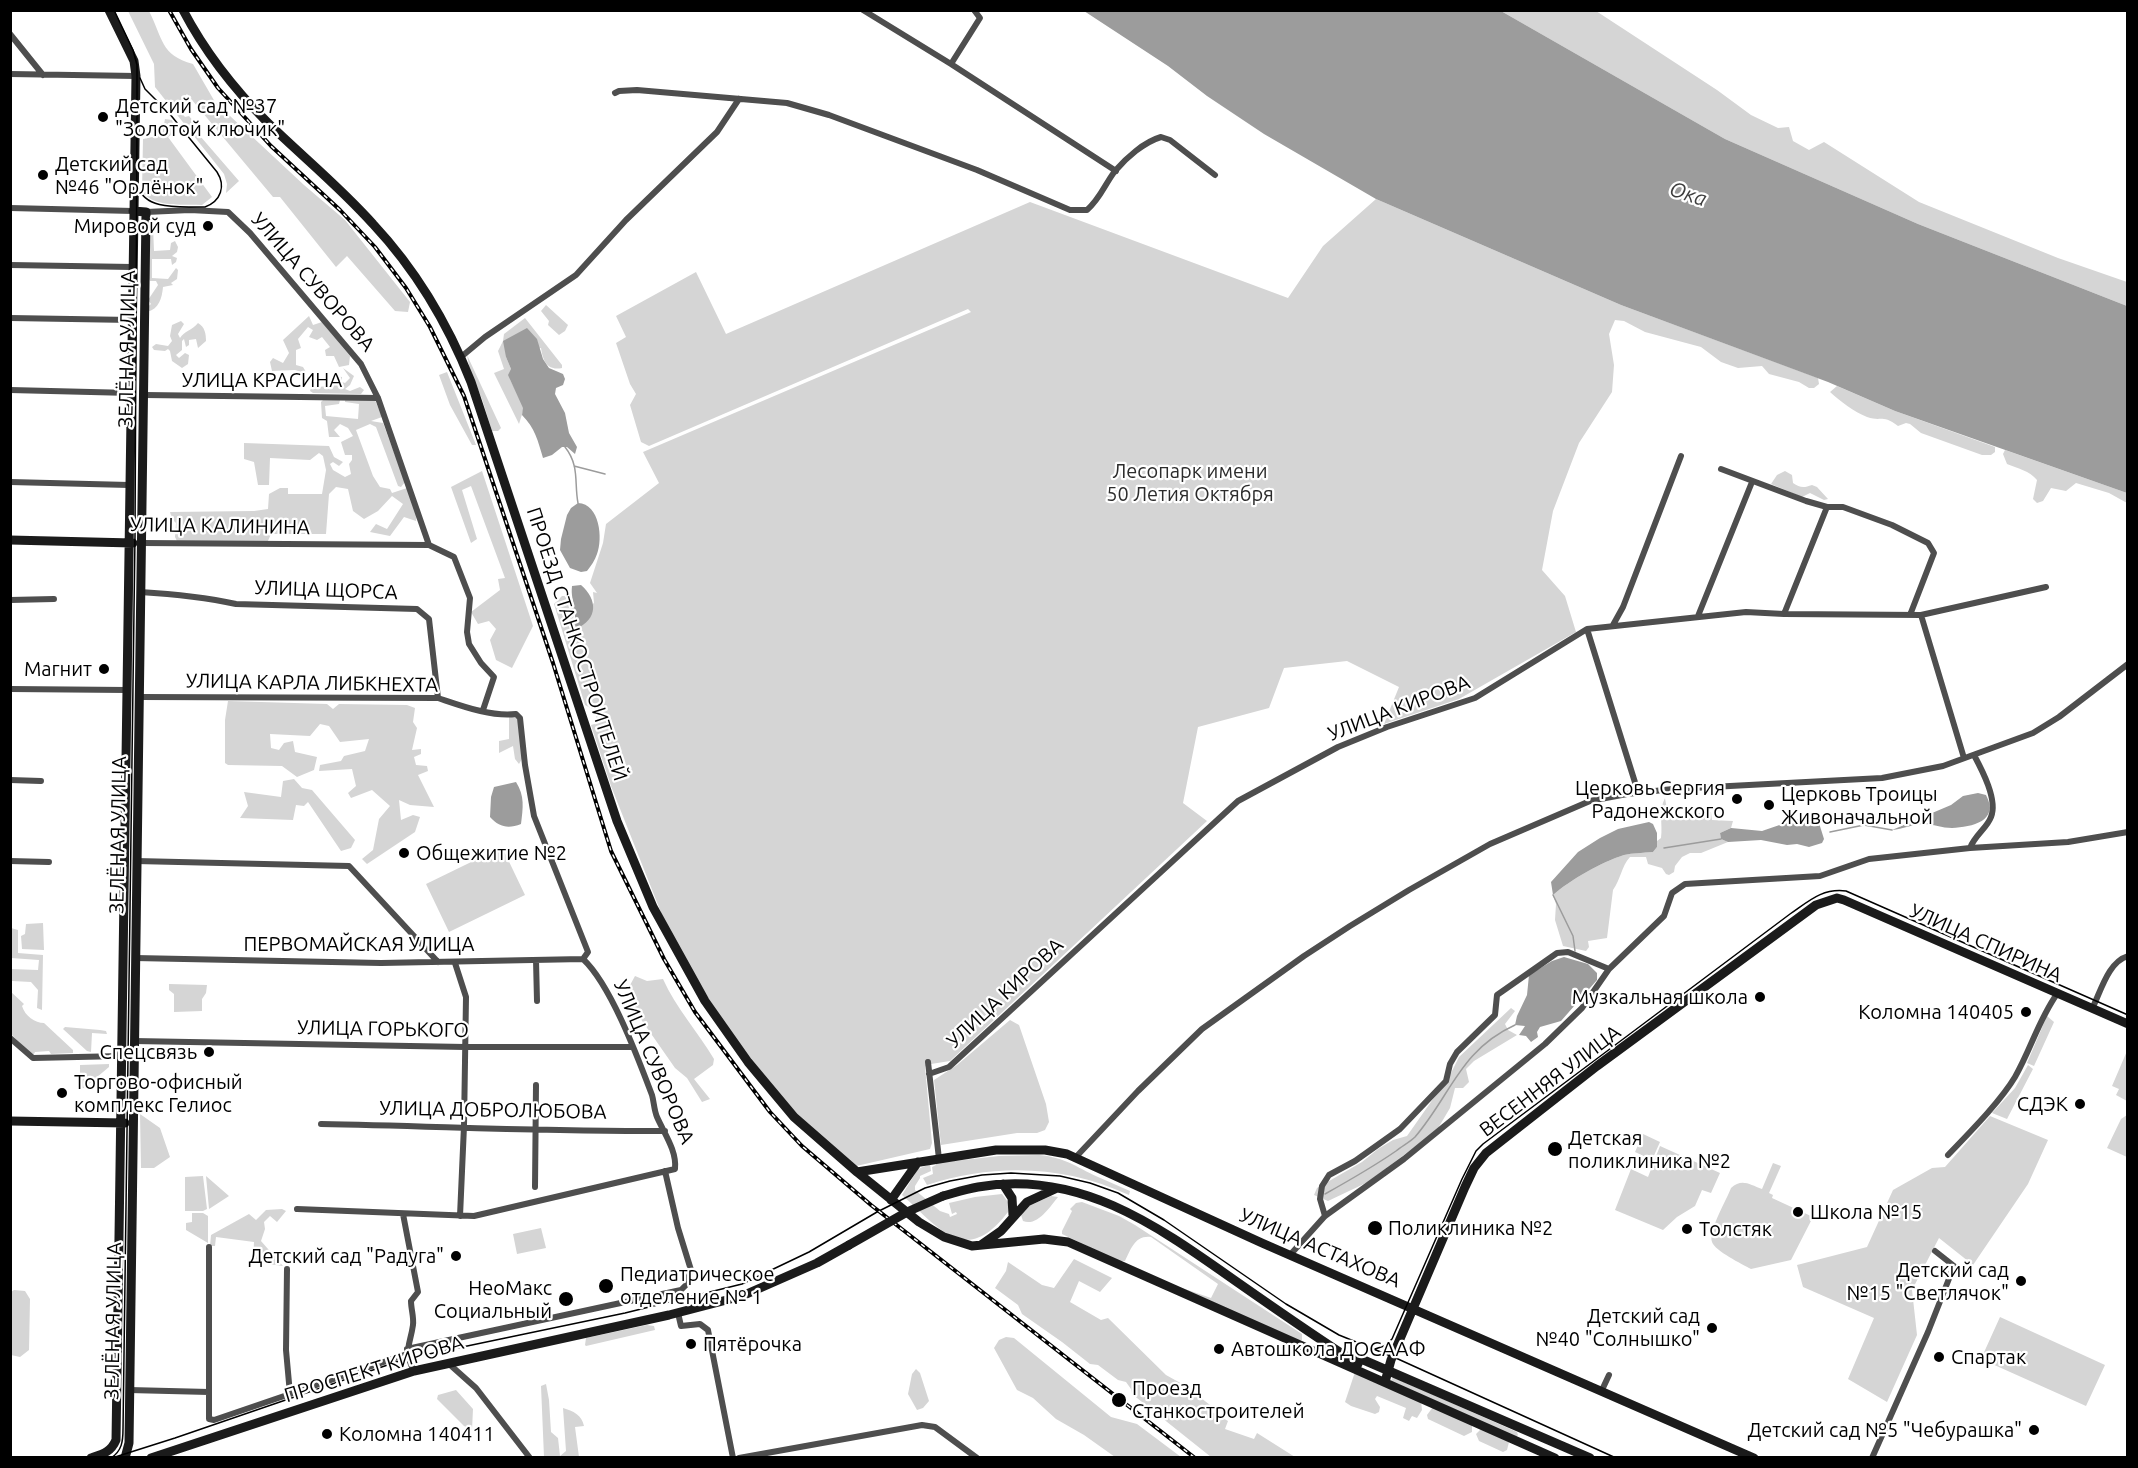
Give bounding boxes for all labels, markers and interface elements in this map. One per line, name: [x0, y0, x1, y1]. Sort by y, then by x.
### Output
place label: Детский сад №37 "Золотой ключик": [115, 94, 285, 141]
marker: Детский сад №37 "Золотой ключик": [96, 110, 110, 124]
place label: Детский сад №46 "Орлёнок": [55, 152, 204, 199]
marker: Детский сад №46 "Орлёнок": [36, 168, 50, 182]
water label: Ока: [1666, 176, 1710, 212]
street label: УЛИЦА СУВОРОВА: [246, 208, 380, 356]
place label: Мировой суд: [74, 214, 196, 238]
marker: Мировой суд: [201, 219, 215, 233]
street label: ЗЕЛЁНАЯ УЛИЦА: [114, 270, 140, 428]
street label: УЛИЦА КРАСИНА: [182, 368, 342, 392]
park label: Лесопарк имени 50 Летия Октября: [1106, 459, 1274, 506]
street label: ПРОЕЗД СТАНКОСТРОИТЕЛЕЙ: [521, 504, 633, 784]
street label: УЛИЦА КАЛИНИНА: [130, 512, 310, 540]
street label: УЛИЦА ЩОРСА: [254, 576, 398, 604]
place label: Магнит: [24, 657, 92, 681]
marker: Магнит: [97, 662, 111, 676]
street label: УЛИЦА КАРЛА ЛИБКНЕХТА: [186, 669, 438, 697]
street label: УЛИЦА КИРОВА: [1325, 670, 1473, 746]
street label: ЗЕЛЁНАЯ УЛИЦА: [105, 756, 131, 914]
place label: Церковь Сергия Радонежского: [1575, 776, 1725, 823]
place label: Церковь Троицы Живоначальной: [1781, 782, 1938, 829]
marker: Церковь Сергия Радонежского: [1730, 792, 1744, 806]
marker: Церковь Троицы Живоначальной: [1762, 798, 1776, 812]
place label: Общежитие №2: [416, 841, 567, 865]
marker: Общежитие №2: [397, 846, 411, 860]
street label: УЛИЦА СПИРИНА: [1906, 899, 2066, 987]
street label: ПЕРВОМАЙСКАЯ УЛИЦА: [243, 932, 475, 956]
street label: УЛИЦА КИРОВА: [942, 933, 1068, 1053]
street label: УЛИЦА СУВОРОВА: [609, 976, 699, 1148]
place label: Музкальная школа: [1572, 985, 1748, 1009]
marker: Музкальная школа: [1753, 990, 1767, 1004]
place label: Коломна 140405: [1858, 1000, 2014, 1024]
marker: Коломна 140405: [2019, 1005, 2033, 1019]
street label: УЛИЦА ГОРЬКОГО: [297, 1016, 469, 1042]
street label: ВЕСЕННЯЯ УЛИЦА: [1475, 1020, 1625, 1142]
place label: Спецсвязь: [100, 1040, 197, 1064]
marker: Спецсвязь: [202, 1045, 216, 1059]
place label: Торгово-офисный комплекс Гелиос: [74, 1070, 243, 1117]
marker: Торгово-офисный комплекс Гелиос: [55, 1086, 69, 1100]
place label: СДЭК: [2017, 1092, 2068, 1116]
street label: УЛИЦА ДОБРОЛЮБОВА: [379, 1096, 607, 1124]
marker: СДЭК: [2073, 1097, 2087, 1111]
place label: Детская поликлиника №2: [1568, 1126, 1731, 1173]
marker: Детская поликлиника №2: [1546, 1140, 1564, 1158]
place label: Школа №15: [1810, 1200, 1922, 1224]
street label: УЛИЦА АСТАХОВА: [1236, 1203, 1404, 1293]
marker: Школа №15: [1791, 1205, 1805, 1219]
place label: Поликлиника №2: [1388, 1216, 1553, 1240]
place label: Толстяк: [1699, 1217, 1772, 1241]
marker: Поликлиника №2: [1366, 1219, 1384, 1237]
marker: Толстяк: [1680, 1222, 1694, 1236]
street label: ЗЕЛЁНАЯ УЛИЦА: [100, 1242, 126, 1400]
place label: Детский сад "Радуга": [249, 1244, 444, 1268]
marker: Детский сад "Радуга": [449, 1249, 463, 1263]
place label: Детский сад №15 "Светлячок": [1846, 1258, 2009, 1305]
place label: Педиатрическое отделение № 1: [620, 1262, 775, 1309]
marker: Детский сад №15 "Светлячок": [2014, 1274, 2028, 1288]
place label: НеоМакс Социальный: [434, 1276, 552, 1323]
marker: Педиатрическое отделение № 1: [597, 1277, 615, 1295]
marker: НеоМакс Социальный: [557, 1290, 575, 1308]
place label: Детский сад №40 "Солнышко": [1536, 1304, 1700, 1351]
marker: Детский сад №40 "Солнышко": [1705, 1321, 1719, 1335]
street label: ПРОСПЕКТ КИРОВА: [281, 1330, 467, 1408]
place label: Пятёрочка: [703, 1332, 802, 1356]
marker: Пятёрочка: [684, 1337, 698, 1351]
place label: Автошкола ДОСААФ: [1231, 1337, 1426, 1361]
marker: Автошкола ДОСААФ: [1212, 1342, 1226, 1356]
place label: Спартак: [1951, 1345, 2026, 1369]
marker: Спартак: [1932, 1350, 1946, 1364]
place label: Проезд Станкостроителей: [1132, 1376, 1304, 1423]
marker: Проезд Станкостроителей: [1110, 1391, 1128, 1409]
place label: Детский сад №5 "Чебурашка": [1747, 1418, 2022, 1442]
place label: Коломна 140411: [339, 1422, 495, 1446]
marker: Детский сад №5 "Чебурашка": [2027, 1423, 2041, 1437]
marker: Коломна 140411: [320, 1427, 334, 1441]

